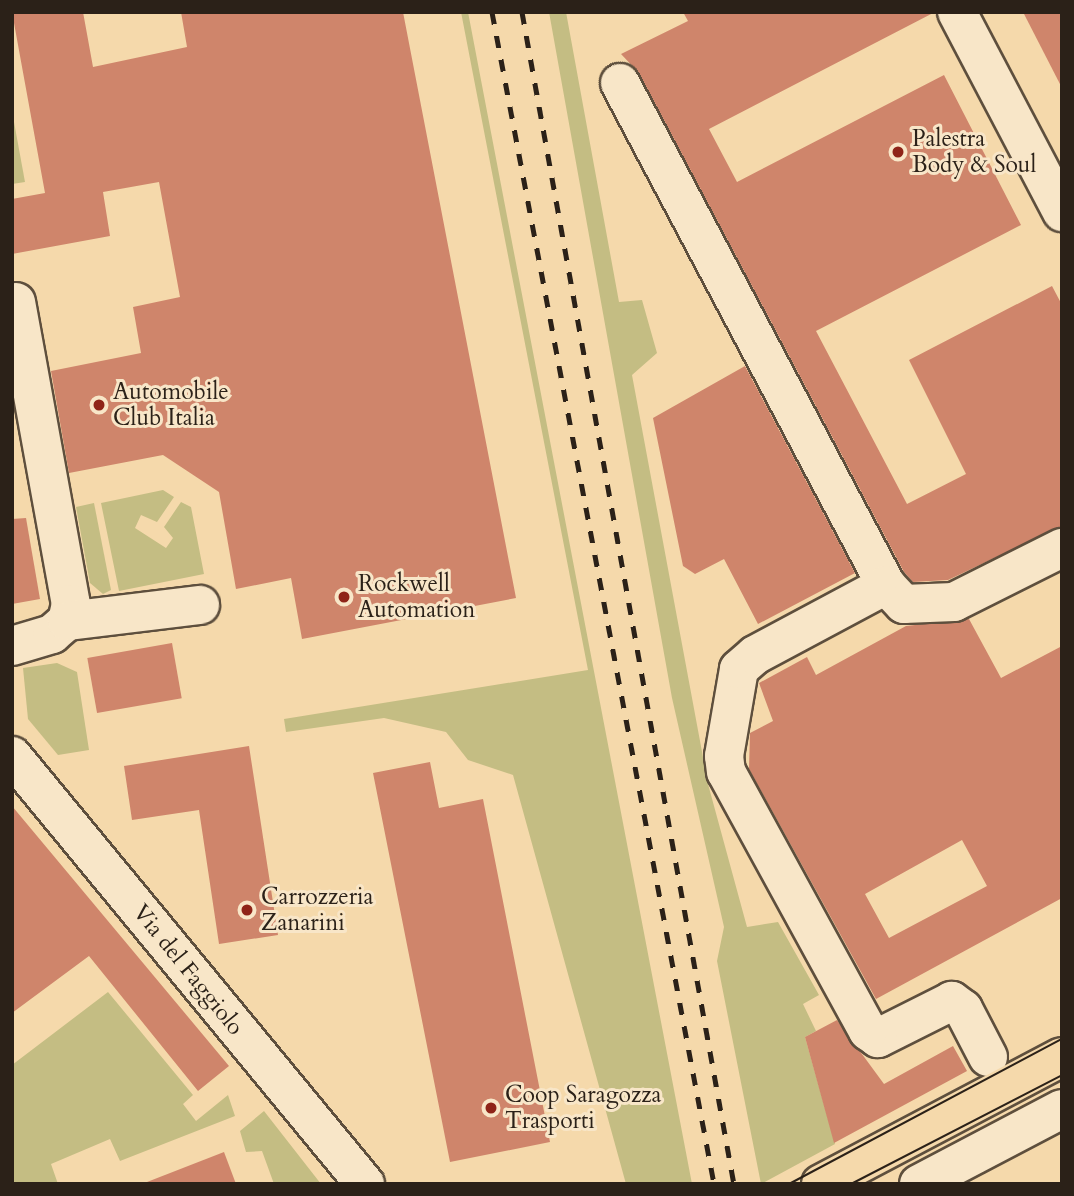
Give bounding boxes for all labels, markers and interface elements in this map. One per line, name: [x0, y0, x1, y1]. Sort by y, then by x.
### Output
place label: Palestra Body & Soul: [912, 125, 1036, 179]
marker: Palestra Body & Soul: [890, 144, 906, 160]
place label: Automobile Club Italia: [113, 378, 229, 432]
marker: Automobile Club Italia: [91, 397, 107, 413]
place label: Rockwell Automation: [358, 570, 475, 624]
marker: Rockwell Automation: [336, 589, 352, 605]
place label: Carrozzeria Zanarini: [261, 883, 374, 937]
street label: Via del Faggiolo: [127, 899, 249, 1041]
marker: Carrozzeria Zanarini: [239, 902, 255, 918]
place label: Coop Saragozza Trasporti: [505, 1081, 661, 1135]
marker: Coop Saragozza Trasporti: [483, 1100, 499, 1116]

